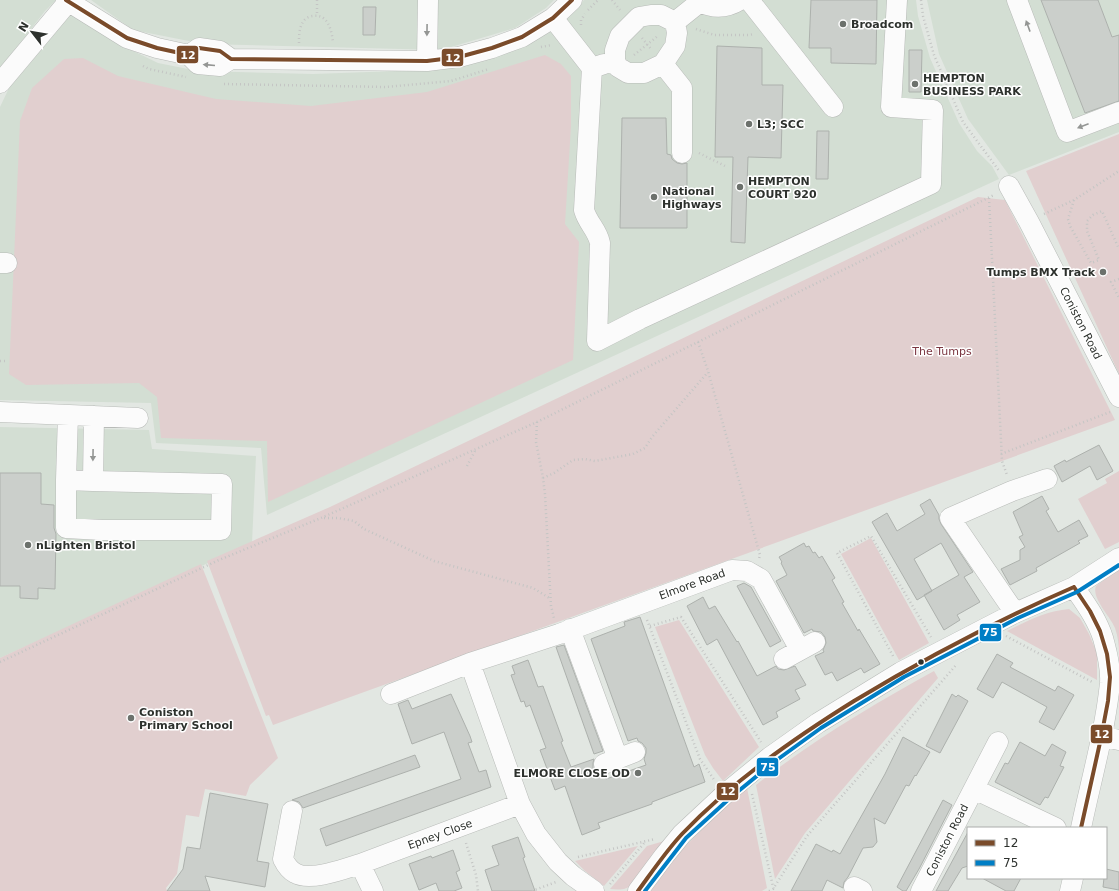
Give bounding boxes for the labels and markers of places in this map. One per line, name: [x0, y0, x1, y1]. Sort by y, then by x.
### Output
place label: Broadcom: [851, 18, 913, 31]
marker: Broadcom: [838, 19, 848, 29]
place label: HEMPTON BUSINESS PARK: [923, 72, 1021, 98]
marker: HEMPTON BUSINESS PARK: [910, 79, 920, 89]
place label: L3; SCC: [757, 118, 804, 131]
marker: L3; SCC: [744, 119, 754, 129]
place label: HEMPTON COURT 920: [748, 175, 817, 201]
marker: HEMPTON COURT 920: [735, 182, 745, 192]
place label: National Highways: [662, 185, 722, 211]
marker: National Highways: [649, 192, 659, 202]
place label: Tumps BMX Track: [987, 266, 1096, 279]
marker: Tumps BMX Track: [1098, 267, 1108, 277]
place label: nLighten Bristol: [36, 539, 135, 552]
marker: nLighten Bristol: [23, 540, 33, 550]
unlabelled marker: [916, 657, 926, 667]
place label: Coniston Primary School: [139, 706, 233, 732]
marker: Coniston Primary School: [126, 713, 136, 723]
place label: ELMORE CLOSE OD: [514, 767, 630, 780]
marker: ELMORE CLOSE OD: [633, 768, 643, 778]

